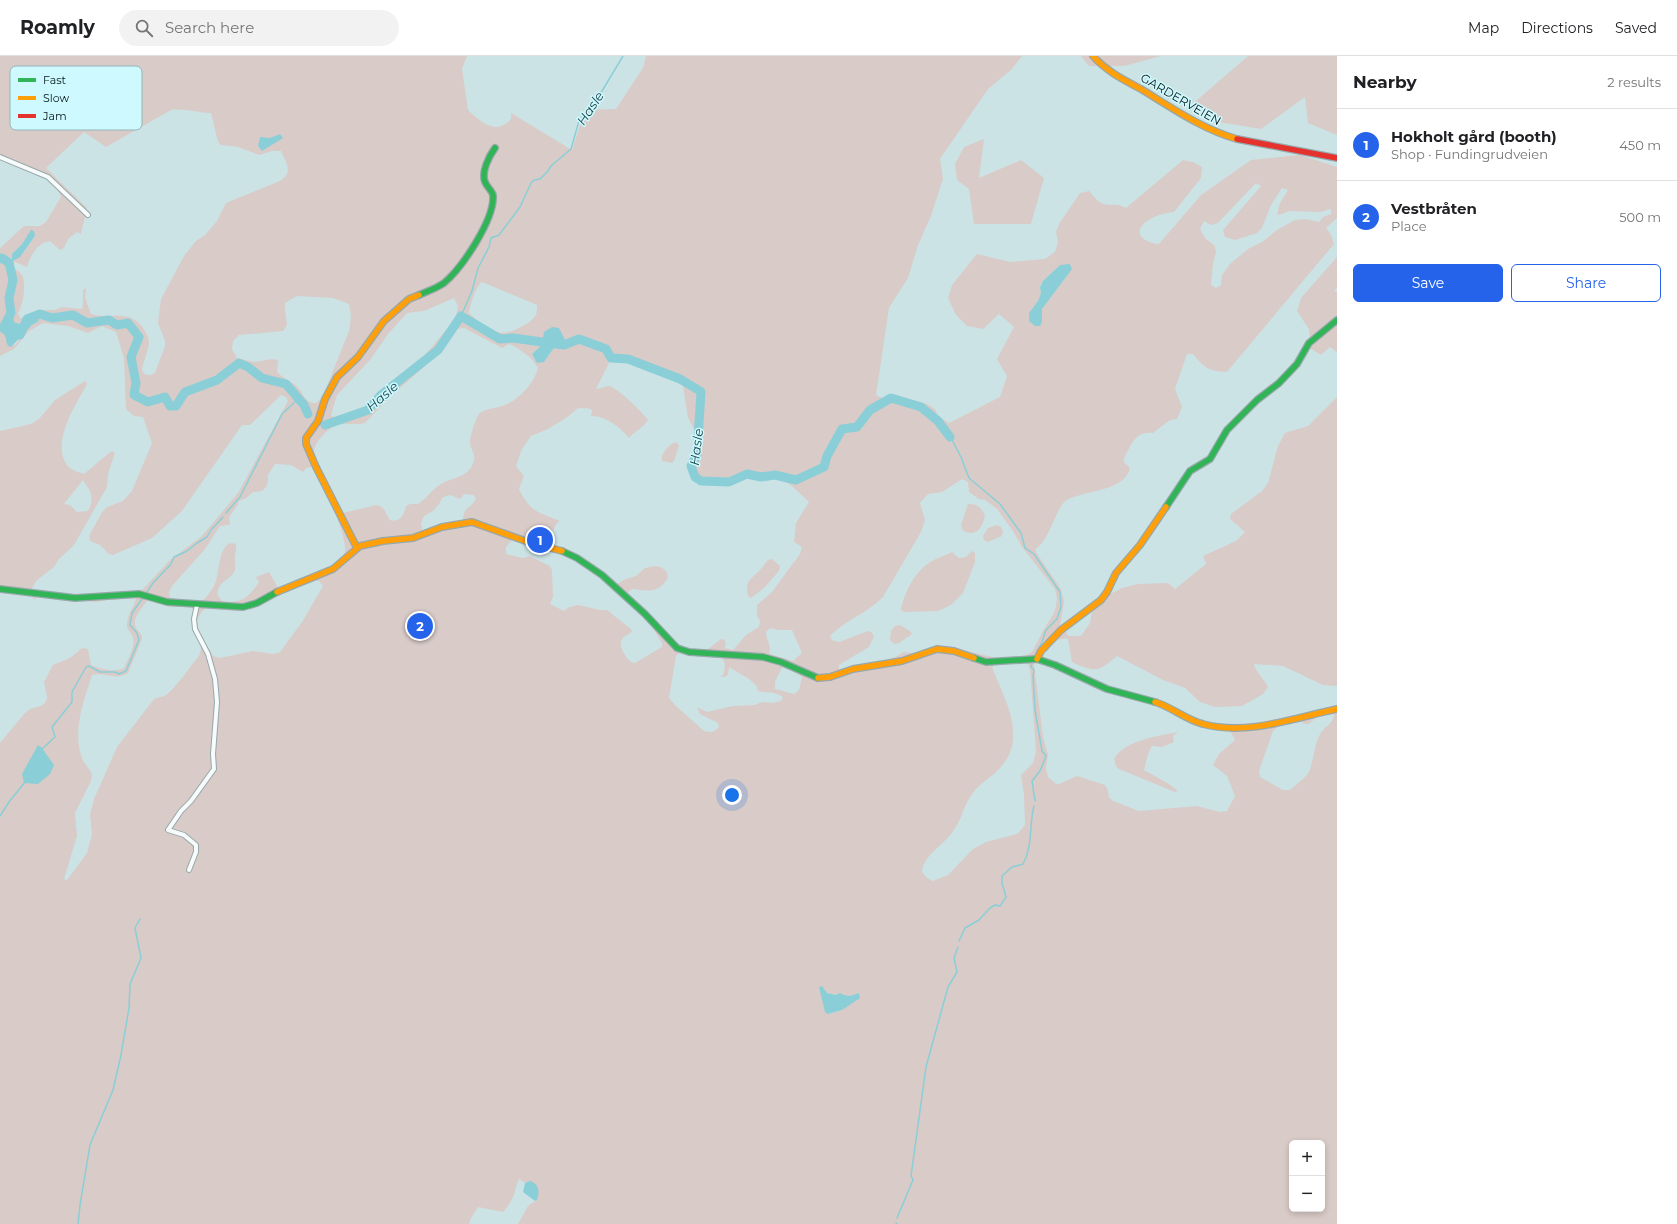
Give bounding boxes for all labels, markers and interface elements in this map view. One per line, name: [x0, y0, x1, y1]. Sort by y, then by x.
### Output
search box: [119, 10, 399, 46]
text: Roamly: [20, 16, 95, 39]
icon: search: [133, 17, 155, 39]
text: Search here: [165, 18, 254, 37]
text: Map: [1468, 19, 1499, 37]
text: Directions: [1521, 19, 1593, 37]
text: Saved: [1615, 19, 1657, 37]
legend: [10, 66, 142, 130]
street label: GARDERVEIEN: [1138, 70, 1224, 128]
text: Nearby: [1353, 72, 1417, 92]
text: Fast: [43, 73, 67, 87]
text: 2 results: [1607, 74, 1661, 90]
water label: Hasle: [573, 88, 607, 128]
text: Slow: [43, 91, 69, 105]
text: Jam: [42, 109, 67, 123]
text: Hokholt gård (booth): [1391, 127, 1557, 146]
text: 1: [1363, 137, 1369, 153]
text: 450 m: [1619, 137, 1661, 153]
text: Shop · Fundingrudveien: [1391, 146, 1548, 162]
text: Vestbråten: [1391, 199, 1477, 218]
text: 2: [1362, 209, 1370, 225]
text: 500 m: [1619, 209, 1661, 225]
text: Place: [1391, 218, 1427, 234]
button: Save: [1353, 264, 1503, 302]
button: Share: [1511, 264, 1661, 302]
water label: Hasle: [363, 378, 401, 414]
water label: Hasle: [686, 427, 706, 466]
pin: 1: [527, 525, 553, 555]
pin: 2: [407, 611, 433, 641]
your location: [722, 785, 742, 805]
map controls: [1289, 1140, 1325, 1212]
button: +: [1289, 1140, 1325, 1176]
button: −: [1289, 1176, 1325, 1212]

